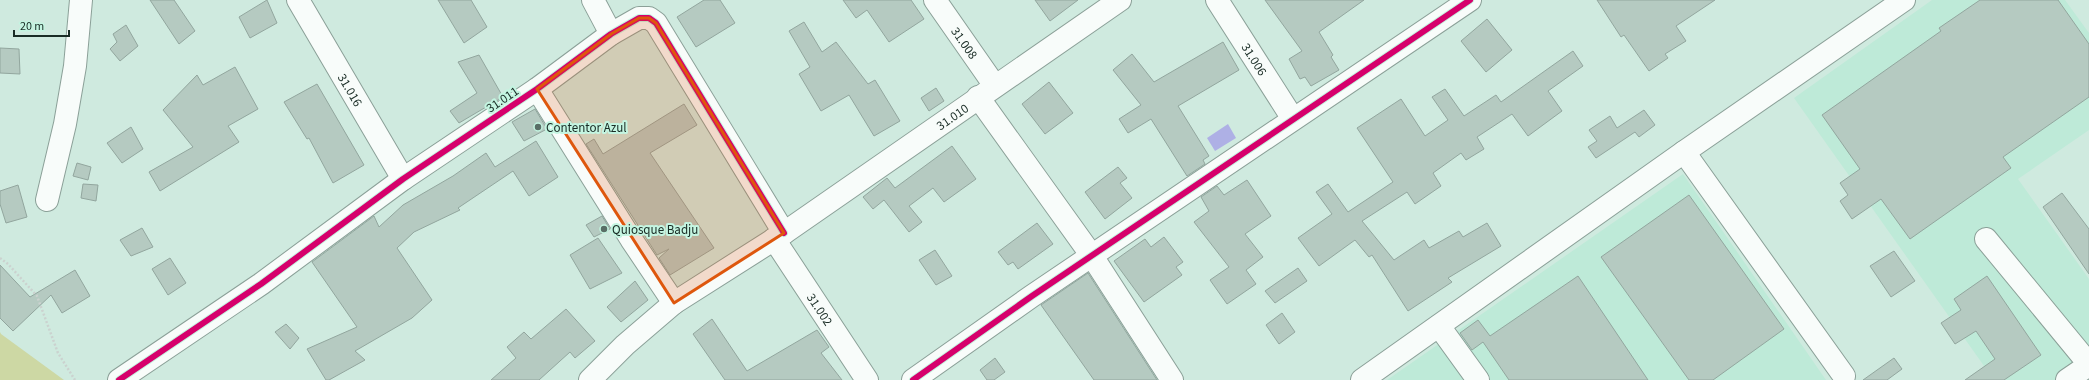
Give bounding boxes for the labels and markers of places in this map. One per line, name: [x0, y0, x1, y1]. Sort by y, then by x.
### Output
place label: Contentor Azul: [546, 119, 627, 137]
marker: Contentor Azul: [533, 122, 543, 132]
place label: Quiosque Badju: [612, 221, 698, 239]
marker: Quiosque Badju: [599, 224, 609, 234]

